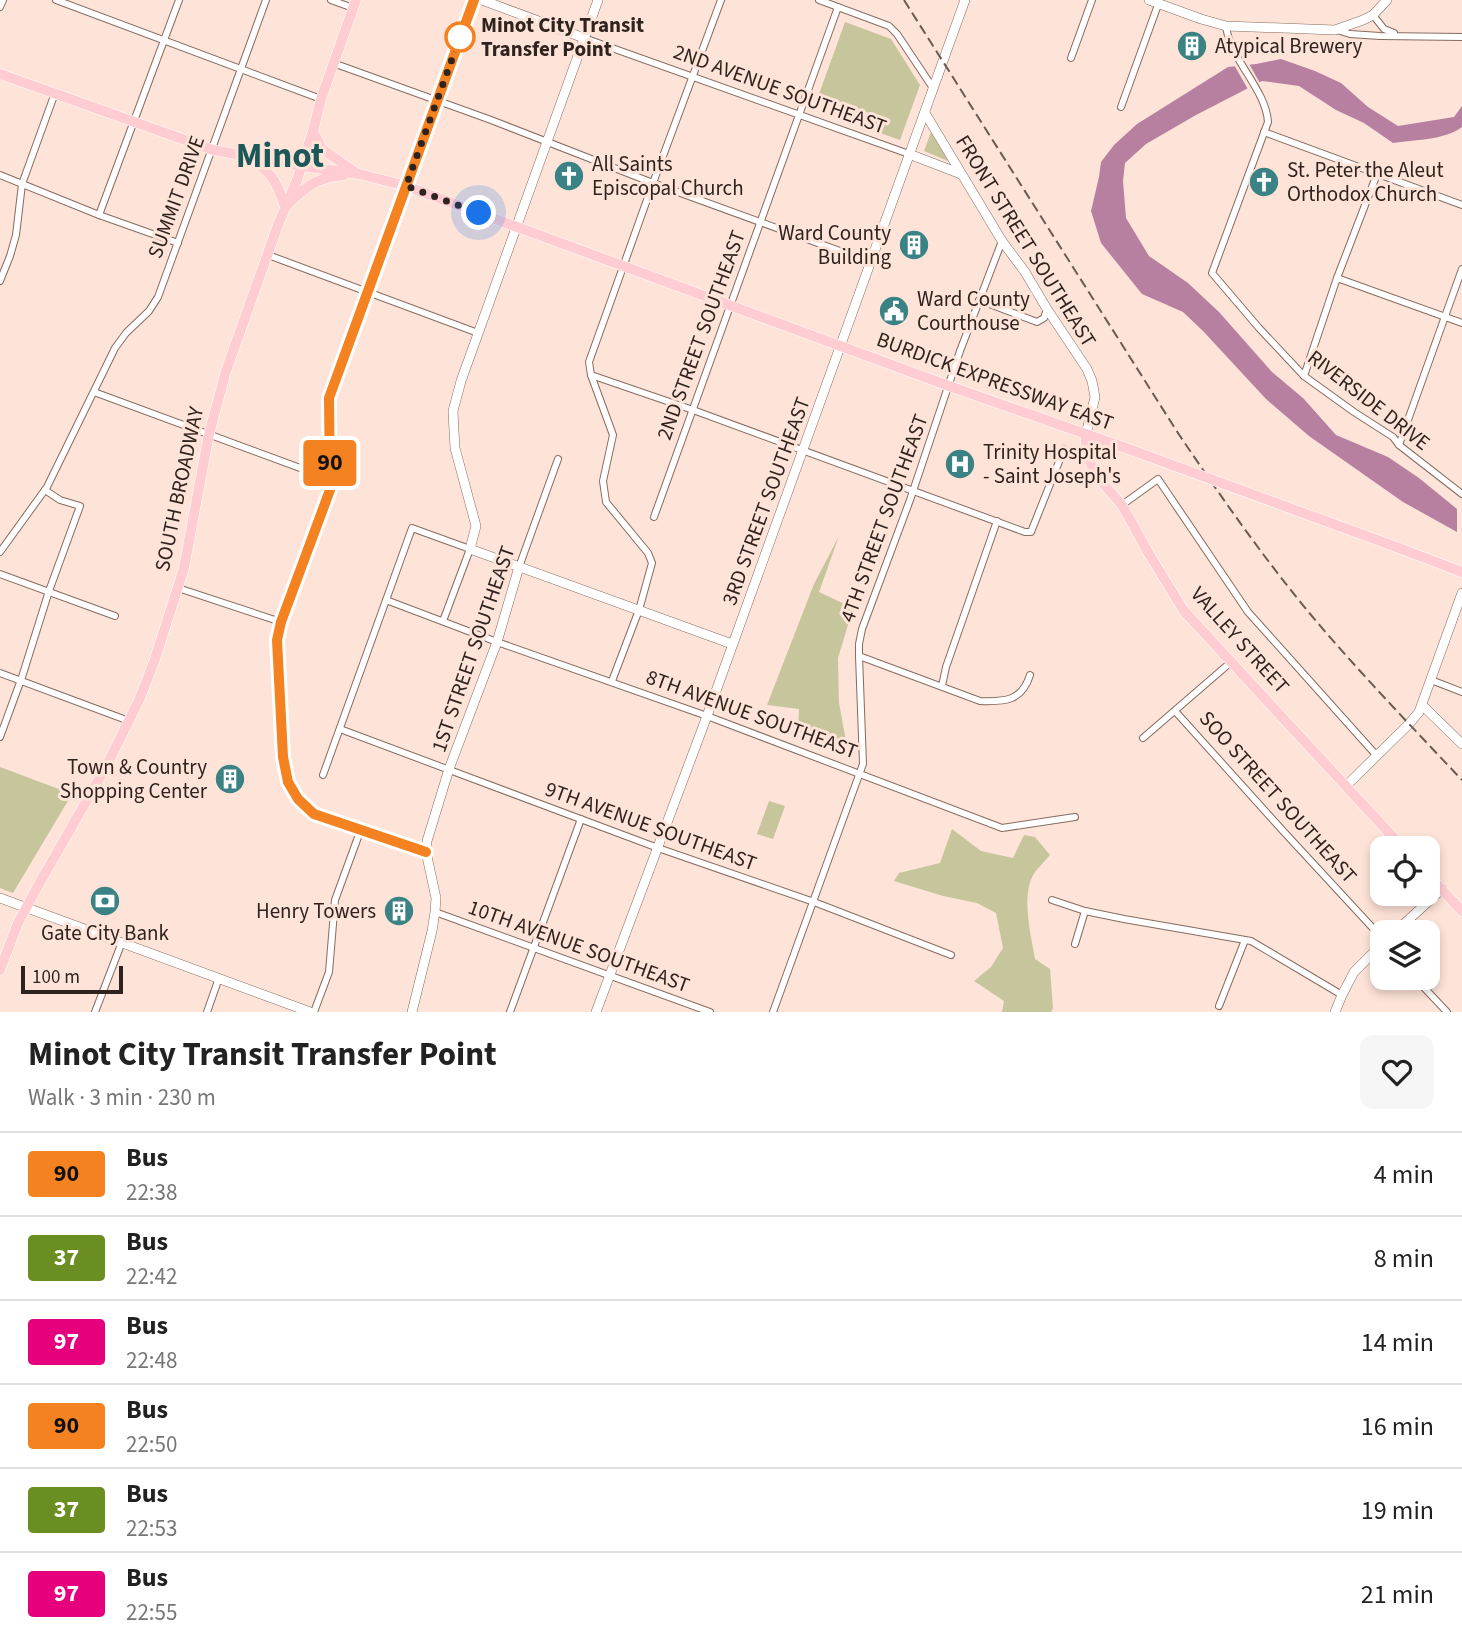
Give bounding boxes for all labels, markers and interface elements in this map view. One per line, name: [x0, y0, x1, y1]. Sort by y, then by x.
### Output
place label: Minot City Transit Transfer Point: [481, 10, 644, 64]
marker: Minot City Transit Transfer Point: [445, 22, 475, 52]
building icon: Atypical Brewery: [1175, 29, 1209, 63]
place label: Atypical Brewery: [1215, 31, 1363, 61]
street label: 2ND AVENUE SOUTHEAST: [669, 36, 891, 142]
street label: FRONT STREET SOUTHEAST: [948, 129, 1104, 353]
street label: SUMMIT DRIVE: [140, 131, 212, 263]
district label: Minot: [236, 131, 324, 181]
place label: All Saints Episcopal Church: [592, 149, 744, 203]
place label: St. Peter the Aleut Orthodox Church: [1287, 155, 1444, 209]
church icon: All Saints Episcopal Church: [552, 159, 586, 193]
church icon: St. Peter the Aleut Orthodox Church: [1247, 165, 1281, 199]
your location: [461, 195, 496, 230]
place label: Ward County Building: [778, 218, 891, 272]
street label: 2ND STREET SOUTHEAST: [649, 226, 753, 444]
building icon: Ward County Building: [897, 228, 931, 262]
place label: Ward County Courthouse: [917, 284, 1030, 338]
public building icon: Ward County Courthouse: [877, 294, 911, 328]
street label: BURDICK EXPRESSWAY EAST: [872, 324, 1118, 438]
street label: RIVERSIDE DRIVE: [1301, 343, 1437, 457]
street label: 3RD STREET SOUTHEAST: [714, 393, 818, 609]
street label: SOUTH BROADWAY: [147, 403, 211, 574]
street label: 4TH STREET SOUTHEAST: [832, 410, 936, 626]
place label: Trinity Hospital - Saint Joseph's: [983, 437, 1121, 491]
line badge: 90: [298, 440, 362, 486]
text: 90: [317, 445, 343, 480]
hospital icon: Trinity Hospital - Saint Joseph's: [943, 447, 977, 481]
street label: 1ST STREET SOUTHEAST: [424, 542, 522, 756]
street label: VALLEY STREET: [1184, 580, 1296, 700]
street label: 8TH AVENUE SOUTHEAST: [642, 662, 862, 766]
street label: SOO STREET SOUTHEAST: [1192, 704, 1364, 890]
place label: Town & Country Shopping Center: [60, 752, 208, 806]
building icon: Town & Country Shopping Center: [213, 762, 247, 796]
street label: 9TH AVENUE SOUTHEAST: [541, 774, 761, 878]
map controls: [1370, 836, 1440, 990]
button: locate: [1370, 836, 1440, 906]
bank icon: Gate City Bank: [88, 884, 122, 918]
street label: 10TH AVENUE SOUTHEAST: [464, 892, 694, 1000]
building icon: Henry Towers: [382, 894, 416, 928]
place label: Henry Towers: [256, 896, 376, 926]
place label: Gate City Bank: [41, 918, 169, 948]
button: layers: [1370, 920, 1440, 990]
scale bar: [21, 963, 122, 995]
text: 100 m: [32, 964, 80, 991]
text: Minot City Transit Transfer Point: [28, 1031, 497, 1078]
button: heart: [1360, 1035, 1434, 1109]
text: Walk · 3 min · 230 m: [28, 1081, 216, 1114]
text: Bus: [126, 1139, 168, 1176]
text: 90: [54, 1156, 79, 1191]
text: 4 min: [1374, 1156, 1434, 1193]
text: 22:38: [126, 1176, 177, 1209]
text: Bus: [126, 1223, 168, 1260]
text: 37: [54, 1240, 79, 1275]
text: 8 min: [1374, 1240, 1434, 1277]
text: 22:42: [126, 1260, 177, 1293]
text: Bus: [126, 1307, 168, 1344]
text: 97: [54, 1324, 79, 1359]
text: 14 min: [1361, 1324, 1434, 1361]
text: 22:48: [126, 1344, 177, 1377]
text: Bus: [126, 1391, 168, 1428]
text: 90: [54, 1408, 79, 1443]
text: 16 min: [1361, 1408, 1434, 1445]
text: 22:50: [126, 1428, 177, 1461]
text: Bus: [126, 1475, 168, 1512]
text: 37: [54, 1492, 79, 1527]
text: 19 min: [1361, 1492, 1434, 1529]
text: 22:53: [126, 1512, 177, 1545]
text: Bus: [126, 1559, 168, 1596]
text: 97: [54, 1576, 79, 1611]
text: 21 min: [1361, 1576, 1434, 1613]
text: 22:55: [126, 1596, 177, 1629]

